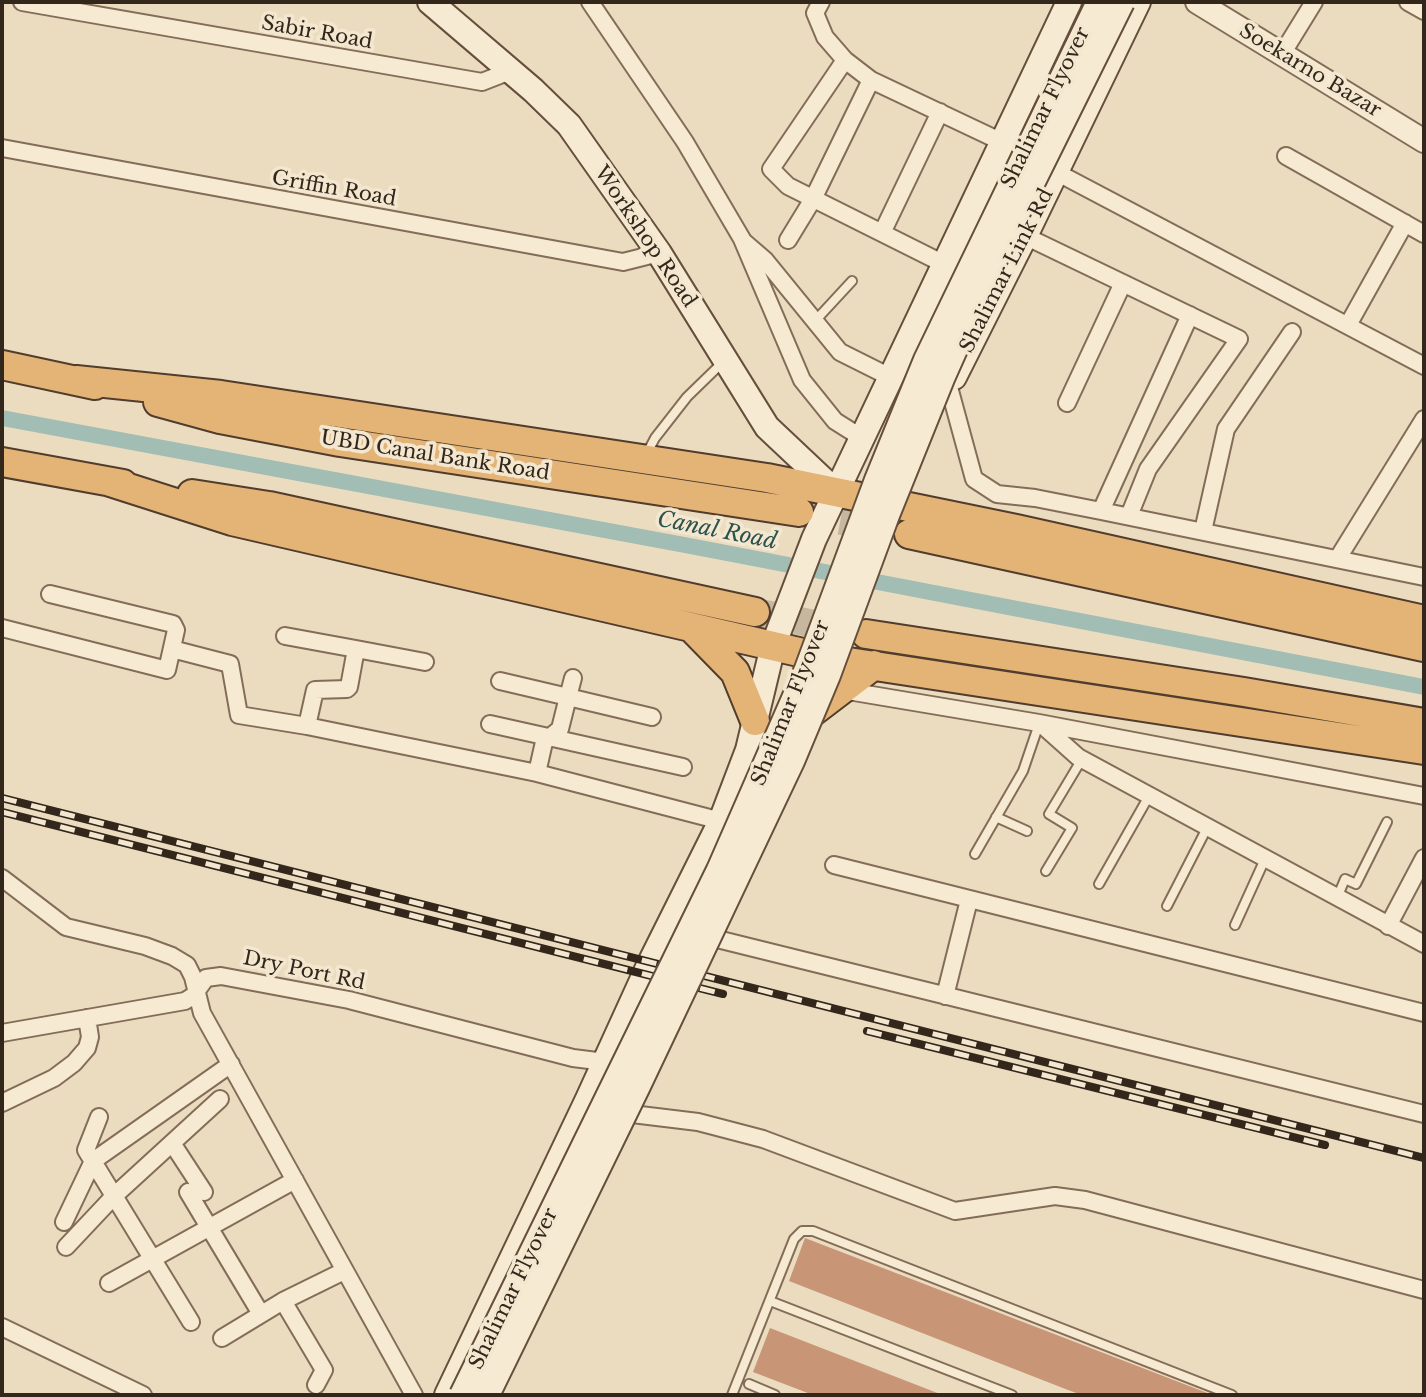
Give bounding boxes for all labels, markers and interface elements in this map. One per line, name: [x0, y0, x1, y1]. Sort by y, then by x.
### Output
street label: Sabir Road: [260, 11, 374, 55]
street label: Soekarno Bazar: [1235, 19, 1385, 123]
street label: Shalimar Flyover: [997, 23, 1095, 193]
street label: Workshop Road: [589, 162, 701, 312]
street label: Griffin Road: [270, 166, 398, 212]
street label: Shalimar Link Rd: [955, 185, 1059, 357]
street label: UBD Canal Bank Road: [319, 426, 551, 486]
water label: Canal Road: [655, 506, 779, 556]
street label: Shalimar Flyover: [747, 617, 835, 789]
street label: Dry Port Rd: [241, 946, 367, 996]
street label: Shalimar Flyover: [465, 1204, 563, 1374]

